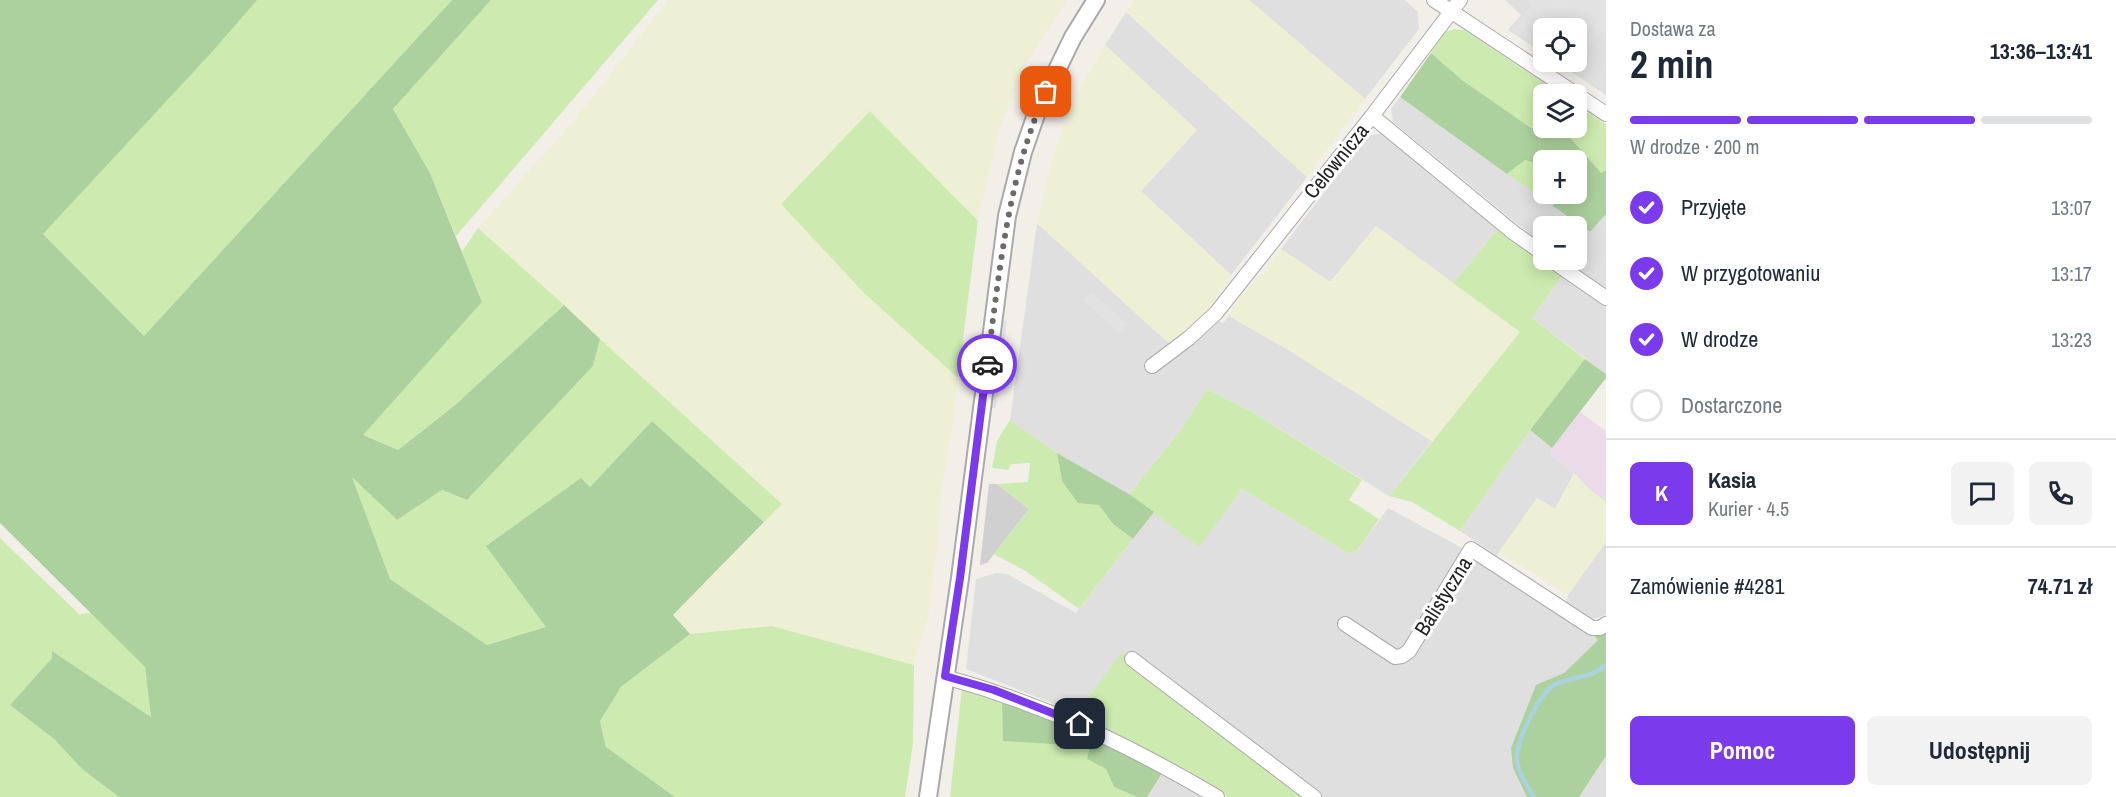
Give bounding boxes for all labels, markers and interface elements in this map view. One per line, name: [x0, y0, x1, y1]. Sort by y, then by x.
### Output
text: Dostawa za: [1630, 15, 1716, 42]
map controls: [1533, 18, 1587, 270]
button: locate: [1533, 18, 1587, 72]
text: 13:36–13:41: [1990, 36, 2092, 66]
text: 2 min: [1630, 38, 1714, 90]
pin: [1020, 66, 1071, 117]
icon: bag: [1029, 75, 1062, 108]
button: layers: [1533, 84, 1587, 138]
street label: Celownicza: [1297, 117, 1376, 205]
text: W drodze · 200 m: [1630, 133, 1759, 160]
button: +: [1533, 150, 1587, 204]
icon: check: [1630, 191, 1663, 224]
text: Przyjęte: [1681, 192, 1746, 222]
text: 13:07: [2051, 194, 2092, 221]
button: −: [1533, 216, 1587, 270]
icon: check: [1630, 257, 1663, 290]
text: W przygotowaniu: [1681, 258, 1820, 288]
text: 13:17: [2051, 260, 2092, 287]
icon: check: [1630, 323, 1663, 356]
text: W drodze: [1681, 324, 1758, 354]
text: 13:23: [2051, 326, 2092, 353]
courier: [957, 334, 1017, 394]
icon: car: [971, 348, 1004, 381]
text: Dostarczone: [1681, 390, 1782, 420]
button: chat: [1951, 462, 2014, 525]
button: phone: [2029, 462, 2092, 525]
text: Kasia: [1708, 465, 1756, 495]
text: K: [1655, 478, 1668, 508]
text: Kurier · 4.5: [1708, 495, 1789, 522]
street label: Balistyczna: [1407, 551, 1479, 641]
text: Zamówienie #4281: [1630, 571, 1784, 601]
text: 74.71 zł: [2028, 571, 2092, 601]
pin: [1054, 698, 1105, 749]
icon: home: [1063, 707, 1096, 740]
button: Pomoc: [1630, 716, 1855, 785]
button: Udostępnij: [1867, 716, 2092, 785]

